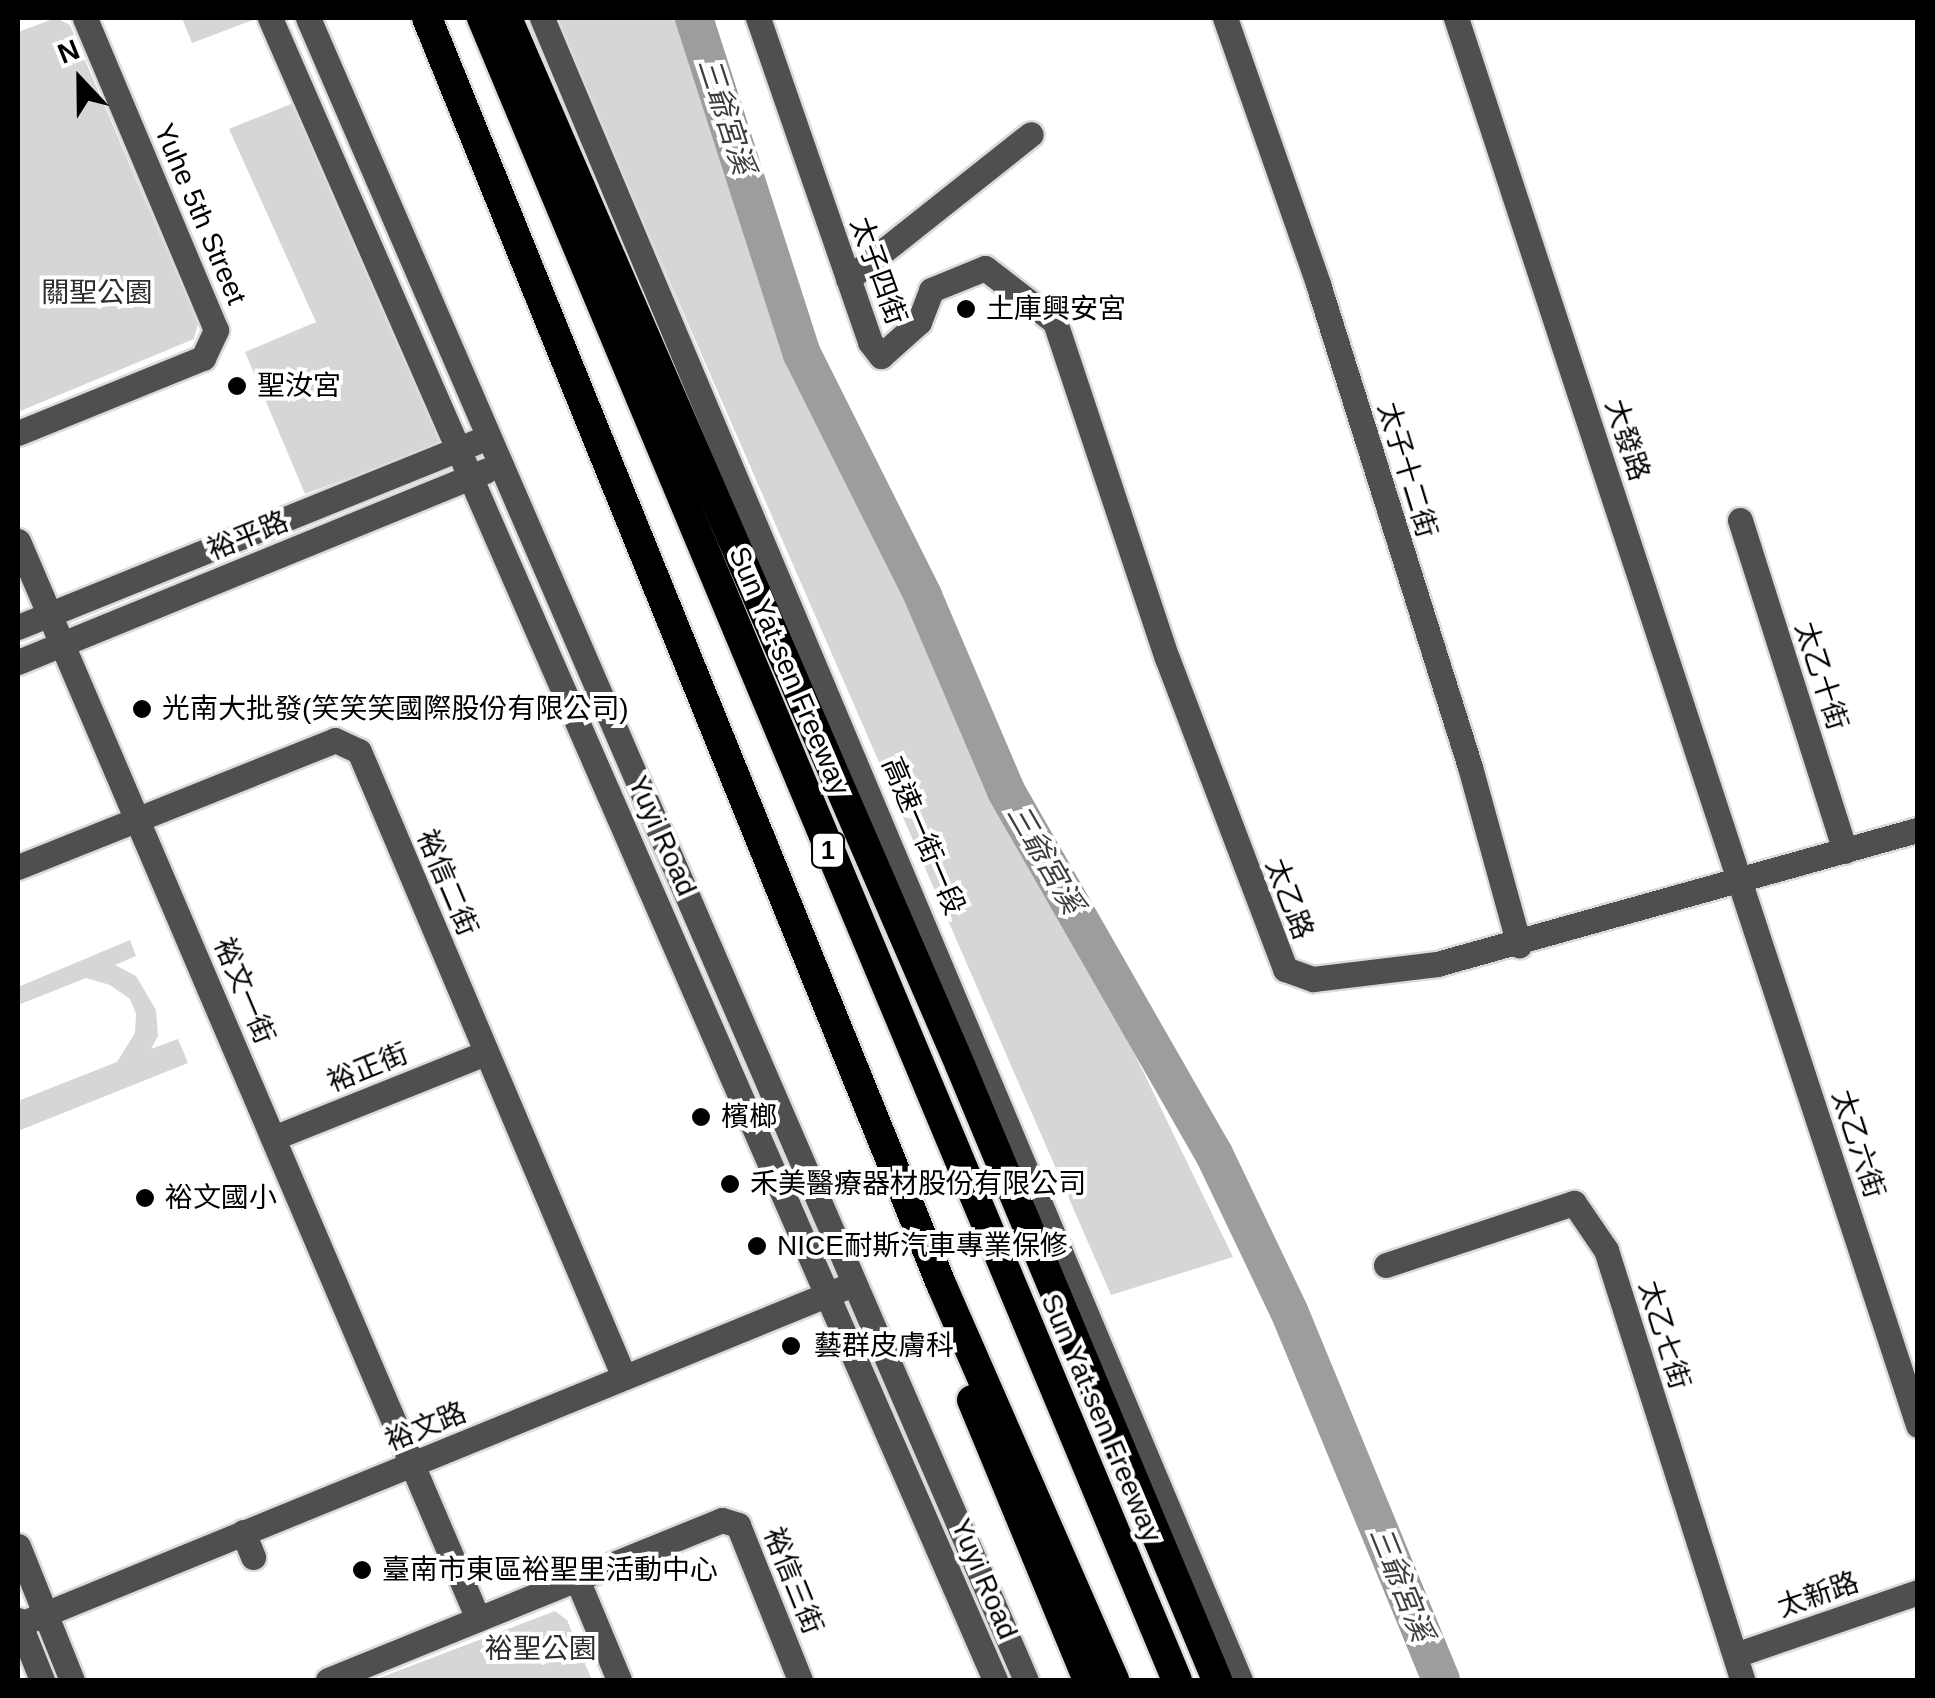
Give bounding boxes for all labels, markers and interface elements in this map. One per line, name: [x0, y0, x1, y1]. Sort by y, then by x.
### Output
north arrow: [30, 30, 130, 130]
text: N: [53, 34, 84, 70]
water label: 三爺宮溪: [690, 53, 762, 179]
street label: Yuhe 5th Street: [147, 119, 253, 309]
street label: 太子四街: [843, 213, 913, 329]
park label: 關聖公園: [41, 276, 153, 310]
place label: 土庫興安宮: [986, 292, 1126, 326]
marker: 土庫興安宮: [955, 298, 977, 320]
place label: 聖汝宮: [257, 369, 341, 403]
marker: 聖汝宮: [226, 375, 248, 397]
street label: 大發路: [1598, 395, 1656, 485]
street label: 太子十二街: [1370, 398, 1444, 542]
street label: 裕平路: [203, 505, 293, 567]
street label: Sun Yat-sen Freeway: [721, 541, 857, 801]
street label: 太乙十街: [1788, 618, 1854, 734]
place label: 光南大批發(笑笑笑國際股份有限公司): [162, 692, 629, 726]
marker: 光南大批發(笑笑笑國際股份有限公司): [131, 698, 153, 720]
street label: 高速一街一段: [875, 752, 971, 920]
street label: Yuyi Road: [621, 771, 703, 901]
water label: 三爺宮溪: [999, 798, 1091, 920]
street label: 裕信二街: [410, 825, 484, 941]
road number: 1: [810, 830, 846, 870]
street label: 太乙路: [1258, 854, 1320, 944]
street label: 裕文一街: [207, 933, 281, 1049]
street label: 裕正街: [323, 1037, 413, 1099]
street label: 太乙六街: [1825, 1086, 1891, 1202]
place label: 檳榔: [721, 1100, 777, 1134]
marker: 檳榔: [690, 1106, 712, 1128]
place label: 禾美醫療器材股份有限公司: [750, 1167, 1086, 1201]
marker: 禾美醫療器材股份有限公司: [719, 1173, 741, 1195]
place label: 裕文國小: [165, 1181, 277, 1215]
marker: 裕文國小: [134, 1187, 156, 1209]
place label: NICE耐斯汽車專業保修: [777, 1229, 1068, 1263]
marker: NICE耐斯汽車專業保修: [746, 1235, 768, 1257]
street label: 太乙七街: [1632, 1277, 1696, 1393]
street label: Sun Yat-sen Freeway: [1033, 1288, 1169, 1548]
place label: 藝群皮膚科: [814, 1329, 954, 1363]
marker: 藝群皮膚科: [778, 1333, 804, 1359]
street label: 裕文路: [381, 1396, 471, 1458]
street label: Yuyi Road: [944, 1514, 1024, 1644]
water label: 三爺宮溪: [1362, 1522, 1440, 1646]
street label: 裕信三街: [756, 1523, 830, 1639]
place label: 臺南市東區裕聖里活動中心: [382, 1553, 718, 1587]
marker: 臺南市東區裕聖里活動中心: [351, 1559, 373, 1581]
street label: 太新路: [1773, 1565, 1863, 1625]
park label: 裕聖公園: [485, 1632, 597, 1666]

